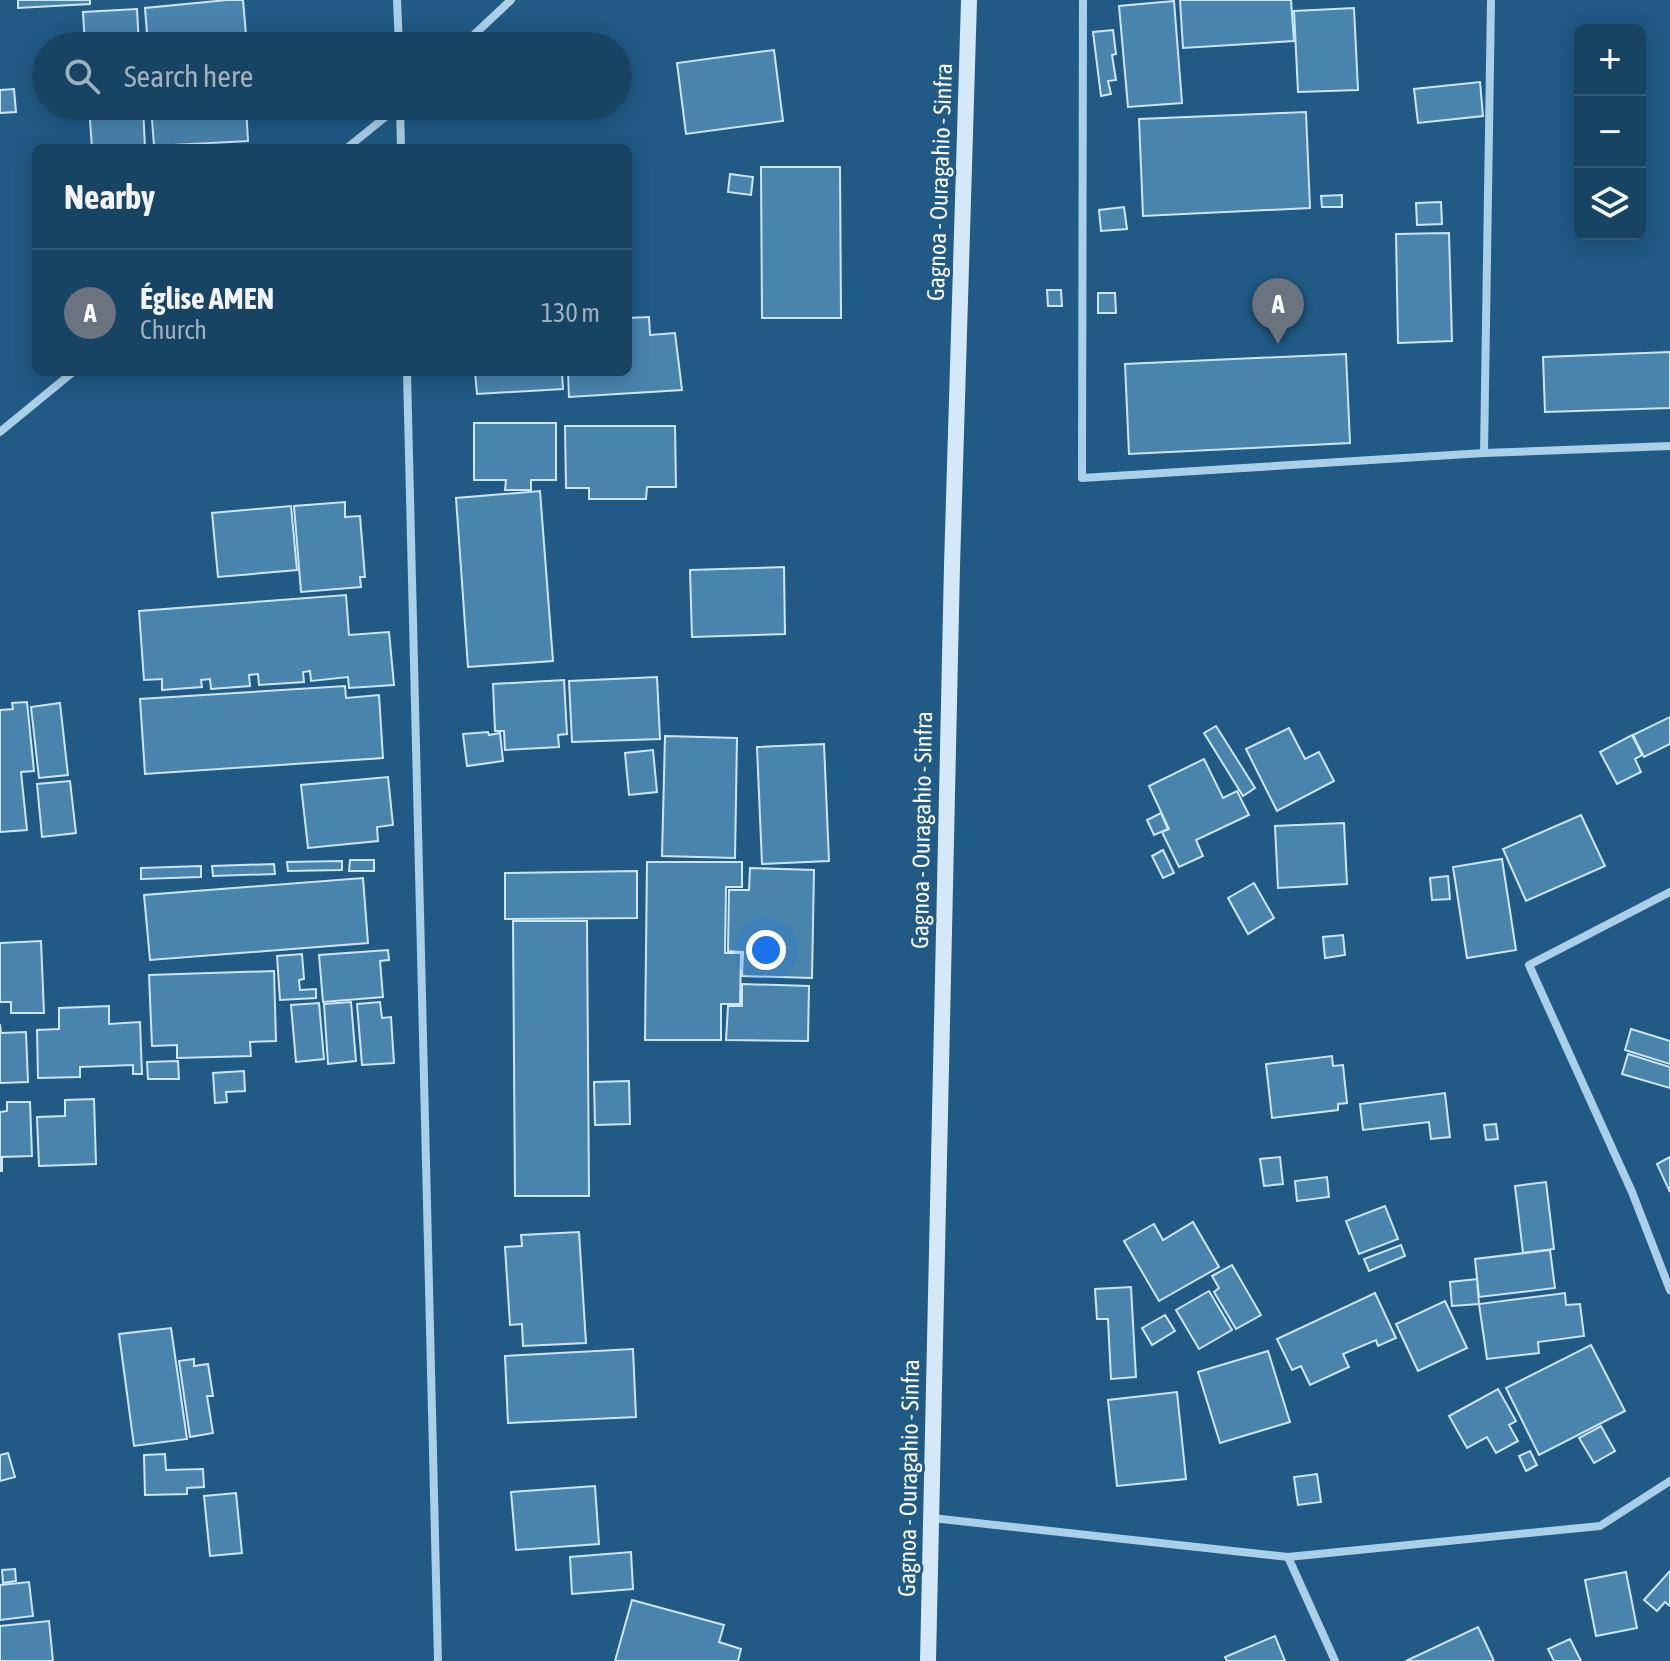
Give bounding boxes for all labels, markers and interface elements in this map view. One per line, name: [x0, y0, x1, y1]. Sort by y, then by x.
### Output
map controls: [1574, 24, 1646, 240]
button: +: [1574, 24, 1646, 96]
search box: [32, 32, 632, 120]
icon: search: [60, 54, 104, 98]
text: Search here: [124, 59, 253, 93]
street label: Gagnoa - Ouragahio - Sinfra: [922, 63, 957, 301]
button: −: [1574, 96, 1646, 168]
button: layers: [1574, 168, 1646, 240]
text: Nearby: [64, 177, 155, 216]
pin: A: [1252, 278, 1304, 344]
text: Église AMEN: [140, 281, 274, 315]
text: A: [84, 298, 96, 328]
text: 130 m: [541, 298, 600, 328]
text: Church: [140, 315, 207, 345]
street label: Gagnoa - Ouragahio - Sinfra: [906, 711, 937, 949]
your location: [746, 930, 786, 970]
street label: Gagnoa - Ouragahio - Sinfra: [893, 1359, 924, 1597]

